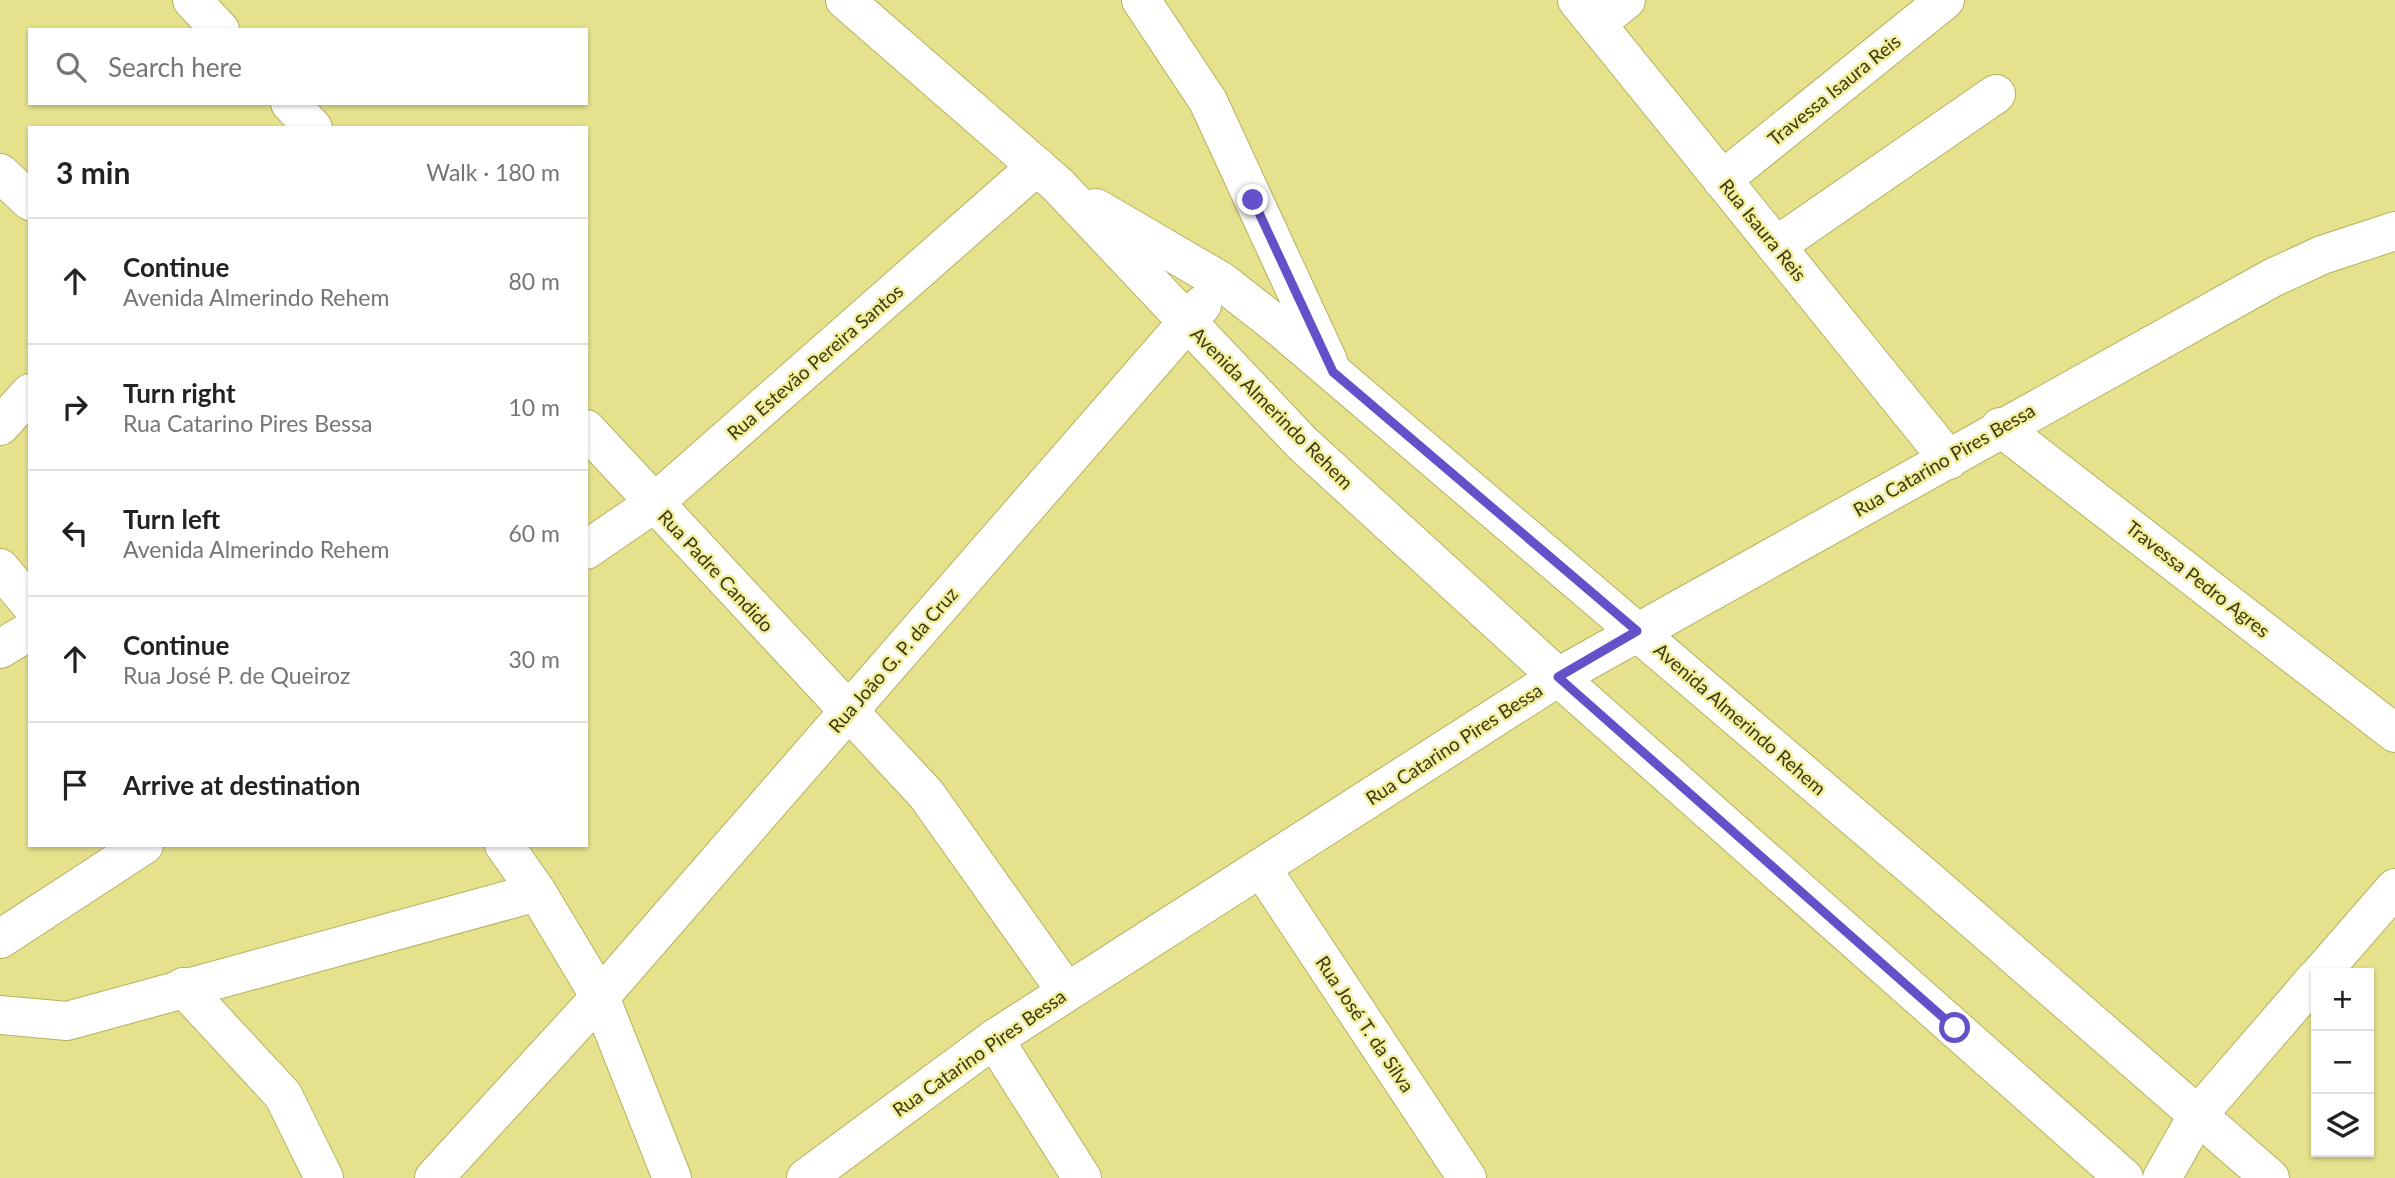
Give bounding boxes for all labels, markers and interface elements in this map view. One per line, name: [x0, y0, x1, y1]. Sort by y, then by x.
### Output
search box: [28, 28, 588, 105]
street label: Travessa Isaura Reis: [1763, 29, 1905, 150]
icon: search: [52, 48, 90, 86]
text: Search here: [108, 51, 242, 83]
text: 3 min: [56, 154, 130, 190]
text: Walk · 180 m: [426, 158, 560, 186]
street label: Rua Isaura Reis: [1715, 174, 1812, 285]
route end: [1237, 184, 1268, 215]
text: Continue: [123, 251, 229, 283]
icon: ahead: [56, 262, 94, 300]
text: 80 m: [509, 267, 560, 295]
street label: Rua Estevão Pereira Santos: [722, 279, 907, 444]
text: Avenida Almerindo Rehem: [123, 283, 389, 311]
street label: Avenida Almerindo Rehem: [1186, 322, 1358, 494]
text: Turn right: [123, 377, 236, 409]
icon: right: [56, 388, 94, 426]
text: 10 m: [509, 393, 560, 421]
street label: Rua Catarino Pires Bessa: [1849, 398, 2039, 521]
text: Rua Catarino Pires Bessa: [123, 409, 372, 437]
text: Turn left: [123, 503, 220, 535]
street label: Rua Padre Candido: [654, 505, 779, 636]
icon: left: [56, 514, 94, 552]
street label: Travessa Pedro Agres: [2122, 515, 2275, 642]
text: 60 m: [509, 519, 560, 547]
text: Avenida Almerindo Rehem: [123, 535, 389, 563]
street label: Rua João G. P. da Cruz: [823, 582, 962, 737]
text: Continue: [123, 629, 229, 661]
street label: Avenida Almerindo Rehem: [1650, 638, 1831, 799]
icon: ahead: [56, 640, 94, 678]
text: 30 m: [509, 645, 560, 673]
text: Rua José P. de Queiroz: [123, 661, 350, 689]
street label: Rua Catarino Pires Bessa: [1361, 678, 1546, 809]
icon: arrive: [56, 766, 94, 804]
text: Arrive at destination: [123, 769, 360, 801]
street label: Rua José T. da Silva: [1311, 951, 1420, 1096]
map controls: [2311, 968, 2374, 1157]
button: +: [2311, 968, 2374, 1031]
street label: Rua Catarino Pires Bessa: [888, 984, 1070, 1121]
route start: [1939, 1012, 1970, 1043]
button: −: [2311, 1031, 2374, 1094]
button: layers: [2311, 1094, 2374, 1157]

